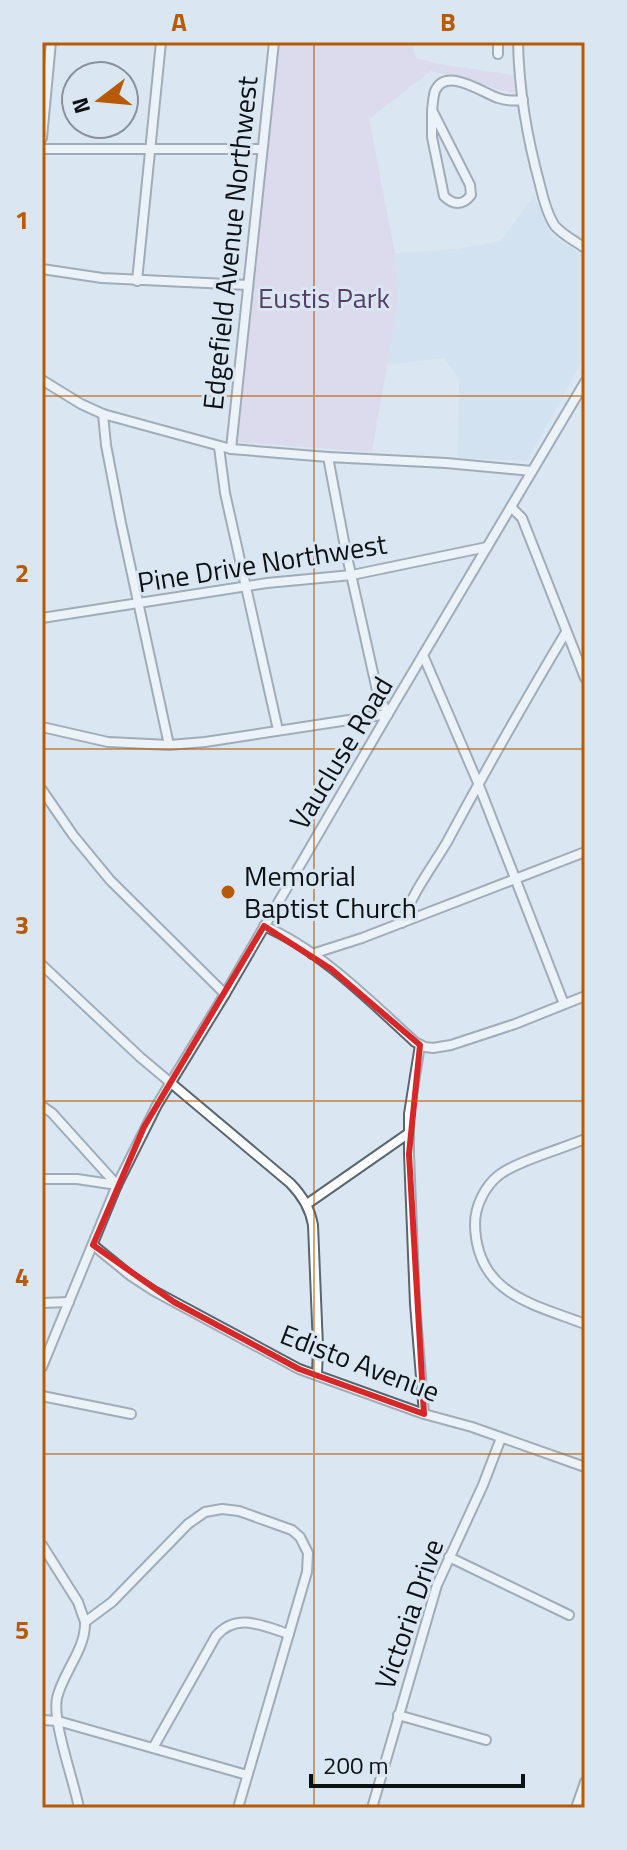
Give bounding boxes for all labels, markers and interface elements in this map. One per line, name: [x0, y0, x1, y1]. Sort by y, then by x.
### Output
text: A: [171, 2, 187, 41]
text: B: [440, 2, 456, 41]
north arrow: [60, 60, 140, 140]
street label: Edgefield Avenue Northwest: [191, 74, 268, 412]
text: N: [62, 93, 99, 118]
text: 1: [15, 200, 29, 239]
park label: Eustis Park: [258, 276, 390, 319]
street label: Pine Drive Northwest: [134, 522, 390, 603]
text: 2: [15, 553, 29, 592]
street label: Vaucluse Road: [278, 668, 403, 837]
place label: Memorial Baptist Church: [244, 854, 417, 929]
marker: Memorial Baptist Church: [219, 883, 237, 901]
text: 3: [15, 905, 29, 944]
text: 4: [15, 1257, 29, 1296]
street label: Edisto Avenue: [274, 1312, 446, 1413]
street label: Victoria Drive: [363, 1533, 454, 1695]
text: 5: [15, 1610, 29, 1649]
scale bar: [311, 1738, 523, 1788]
text: 200 m: [323, 1747, 389, 1783]

